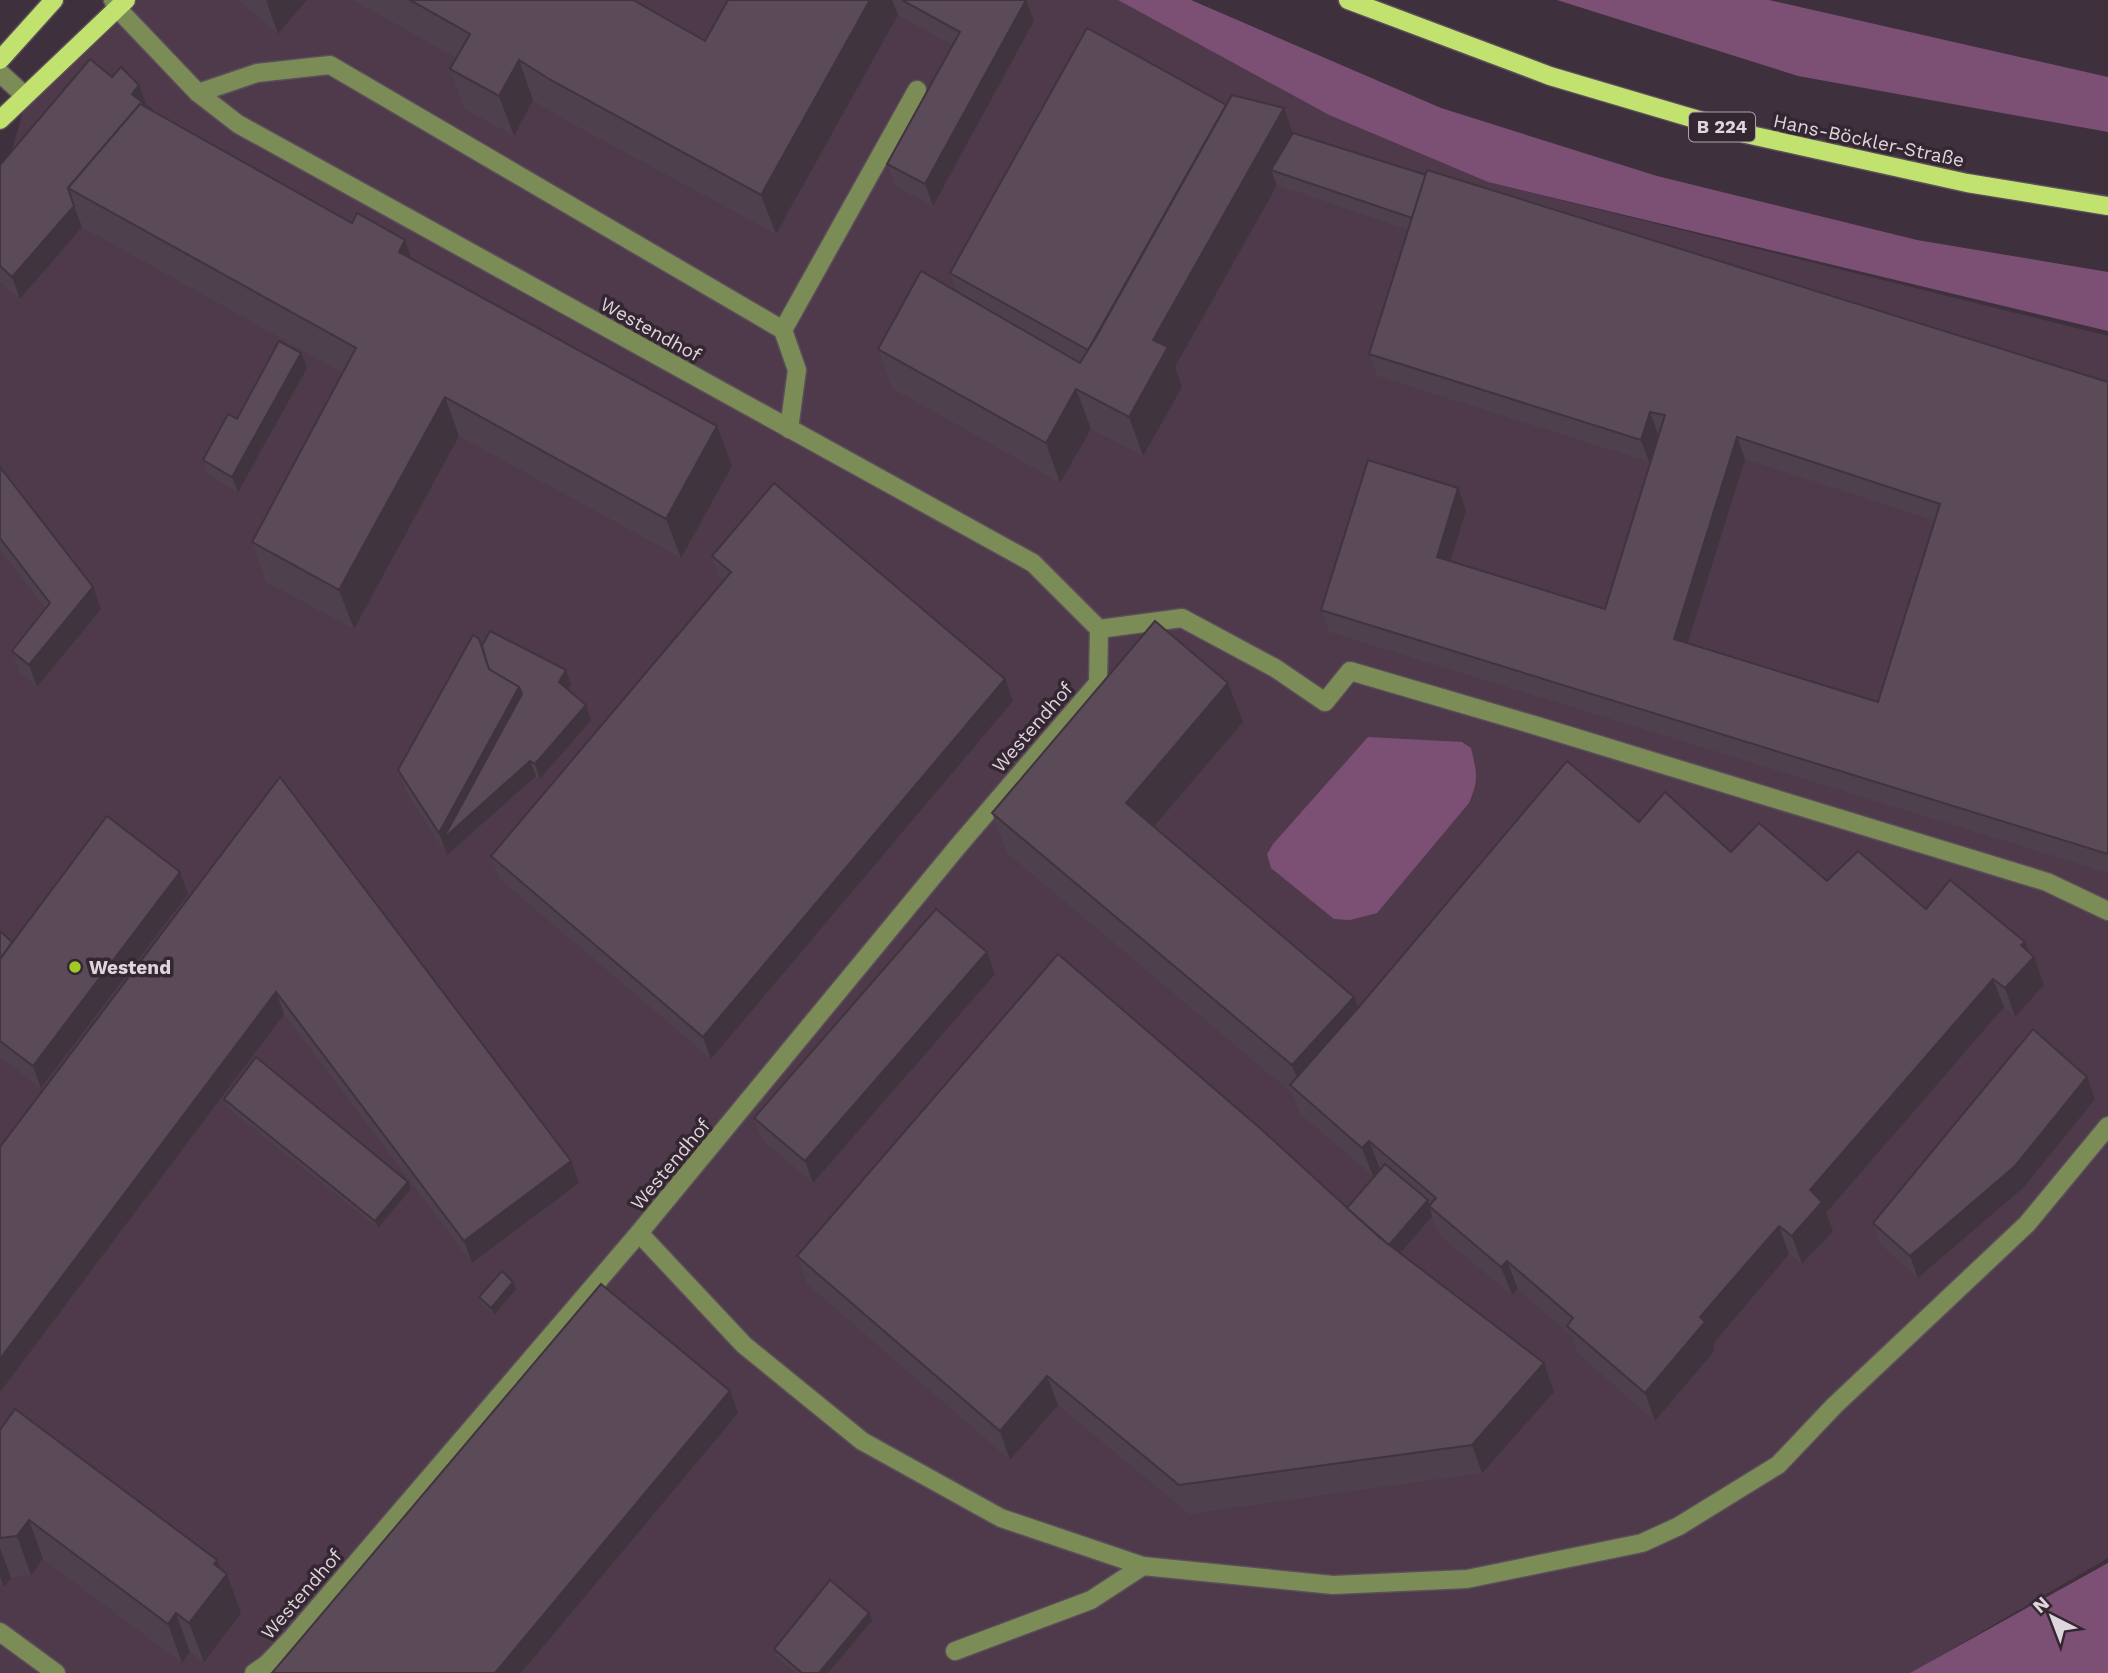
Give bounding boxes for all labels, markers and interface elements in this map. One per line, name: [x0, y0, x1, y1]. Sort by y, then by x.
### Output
street label: Hans-Böckler-Straße: [1771, 109, 1967, 172]
road number: B 224: [1689, 112, 1755, 142]
street label: Westendhof: [596, 292, 706, 367]
street label: Westendhof: [987, 677, 1078, 777]
place label: Westend: [89, 956, 171, 979]
marker: Westend: [67, 959, 83, 975]
street label: Westendhof: [626, 1114, 715, 1214]
street label: Westendhof: [256, 1544, 347, 1644]
north arrow: [2017, 1582, 2087, 1652]
text: N: [2028, 1591, 2054, 1618]

